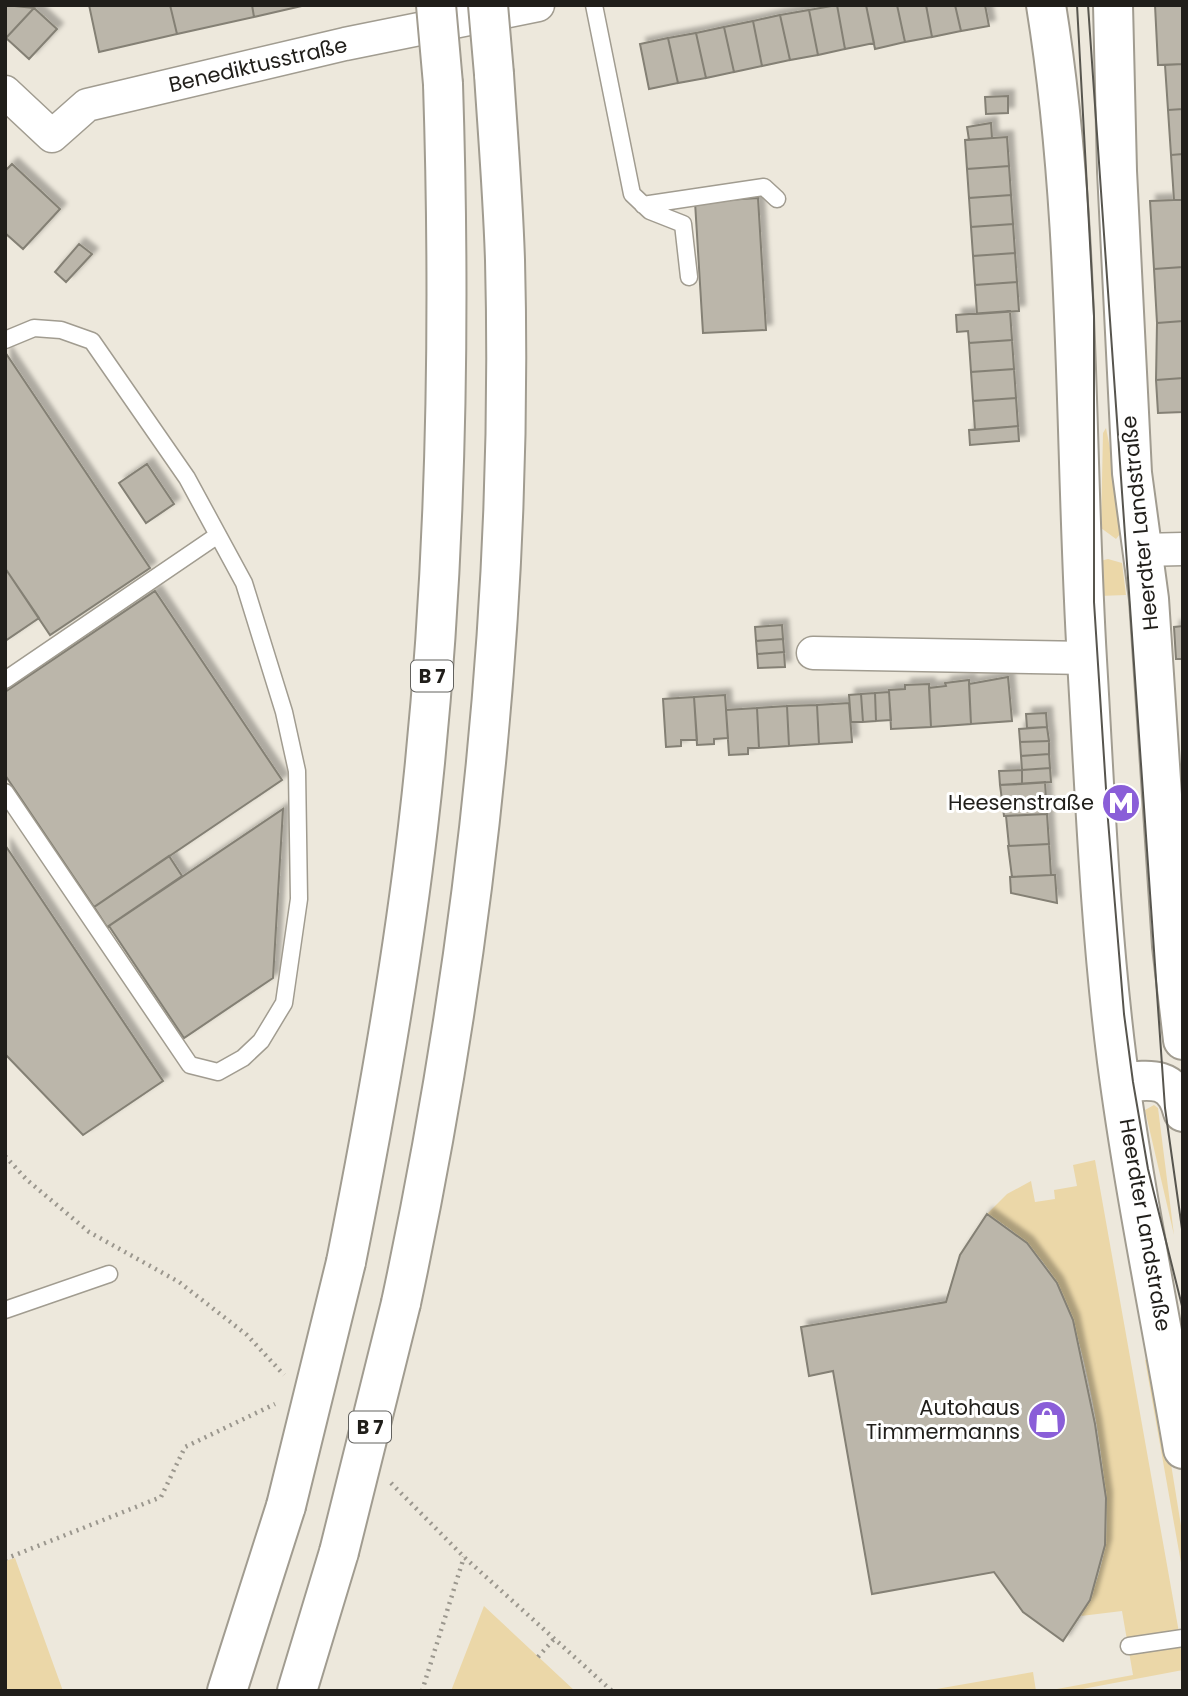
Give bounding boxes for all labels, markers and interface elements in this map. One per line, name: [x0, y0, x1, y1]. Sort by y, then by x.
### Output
street label: Benediktusstraße: [166, 30, 350, 99]
street label: Heerdter Landstraße: [1114, 414, 1165, 632]
road number: B 7: [411, 660, 453, 692]
metro station icon: Heesenstraße: [1100, 782, 1142, 824]
place label: Heesenstraße: [948, 788, 1094, 817]
street label: Heerdter Landstraße: [1112, 1116, 1178, 1334]
place label: Autohaus Timmermanns: [866, 1393, 1020, 1446]
shop icon: Autohaus Timmermanns: [1026, 1399, 1068, 1441]
road number: B 7: [349, 1412, 391, 1442]

